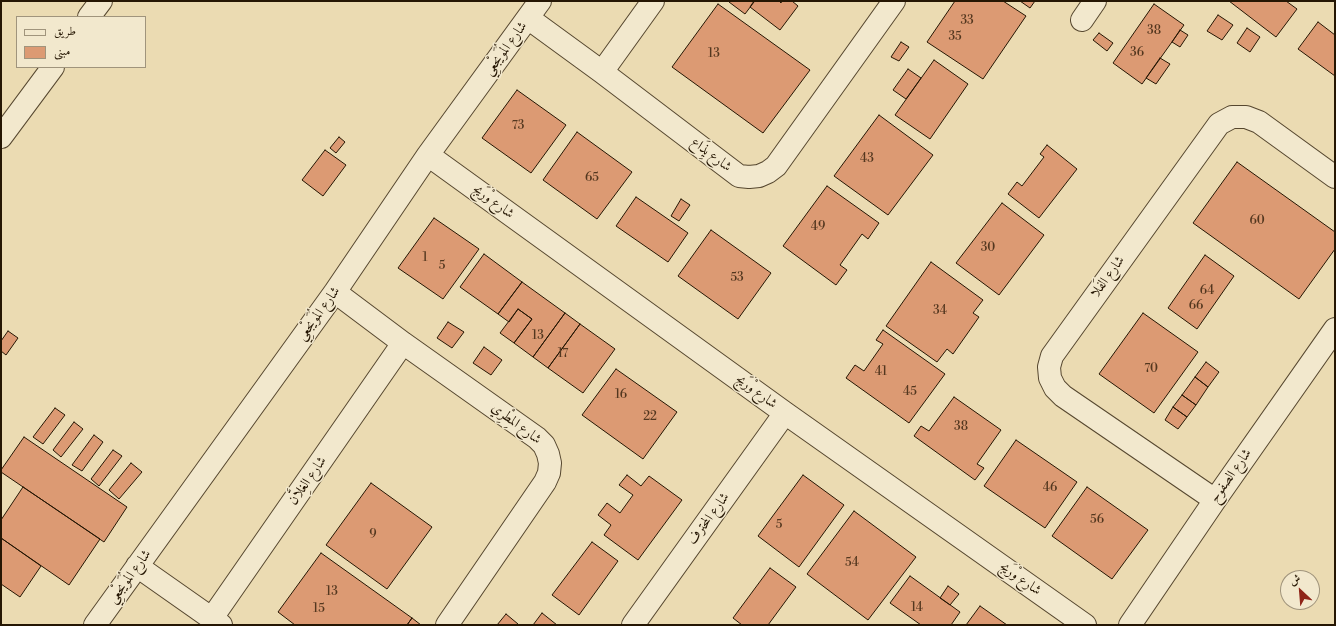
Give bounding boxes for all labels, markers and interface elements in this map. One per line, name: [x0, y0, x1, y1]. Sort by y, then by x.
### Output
house number: 33: [960, 14, 974, 28]
legend: [16, 16, 146, 68]
street label: شارع المُوَيجْعِي: [481, 19, 531, 79]
text: طريق: [54, 24, 76, 39]
house number: 38: [1147, 24, 1161, 38]
house number: 35: [948, 30, 962, 44]
text: مبنى: [54, 44, 70, 59]
house number: 36: [1130, 46, 1144, 60]
house number: 13: [708, 47, 720, 61]
house number: 73: [512, 119, 524, 133]
street label: شارع يِذَاع: [687, 134, 735, 176]
house number: 43: [860, 152, 874, 166]
house number: 65: [585, 171, 599, 185]
street label: شارع وْرَيج: [469, 181, 517, 223]
house number: 60: [1249, 214, 1265, 228]
house number: 49: [811, 220, 825, 234]
house number: 30: [981, 241, 995, 255]
house number: 1: [422, 251, 428, 265]
street label: شارع الفَلا: [1087, 253, 1129, 301]
house number: 5: [439, 259, 445, 273]
house number: 53: [730, 271, 744, 285]
street label: شارع المُوَيجْعِي: [294, 284, 344, 344]
house number: 64: [1200, 284, 1214, 298]
house number: 66: [1189, 299, 1203, 313]
house number: 34: [933, 304, 947, 318]
house number: 13: [532, 329, 544, 343]
house number: 17: [558, 347, 568, 361]
house number: 70: [1144, 362, 1158, 376]
house number: 41: [875, 365, 887, 379]
street label: شارع وْرَيج: [732, 371, 780, 413]
house number: 45: [903, 385, 917, 399]
house number: 16: [615, 388, 627, 402]
street label: شارع المِطْرِي: [488, 400, 544, 448]
house number: 22: [643, 410, 657, 424]
house number: 38: [954, 420, 968, 434]
street label: شارع الصفوح: [1206, 446, 1256, 506]
street label: شارع الغِلاَّن: [285, 453, 331, 509]
house number: 46: [1043, 481, 1057, 495]
street label: شارع المحترف: [684, 490, 734, 548]
house number: 56: [1090, 513, 1104, 527]
house number: 5: [776, 518, 782, 532]
house number: 9: [369, 528, 377, 542]
street label: شارع المُوَيجْعِي: [105, 547, 155, 607]
house number: 54: [845, 556, 859, 570]
street label: شارع وْرَيج: [996, 559, 1044, 599]
north arrow: [1280, 570, 1320, 610]
text: ش: [1287, 571, 1303, 589]
house number: 13: [326, 585, 338, 599]
house number: 14: [911, 601, 923, 615]
house number: 15: [313, 602, 325, 616]

